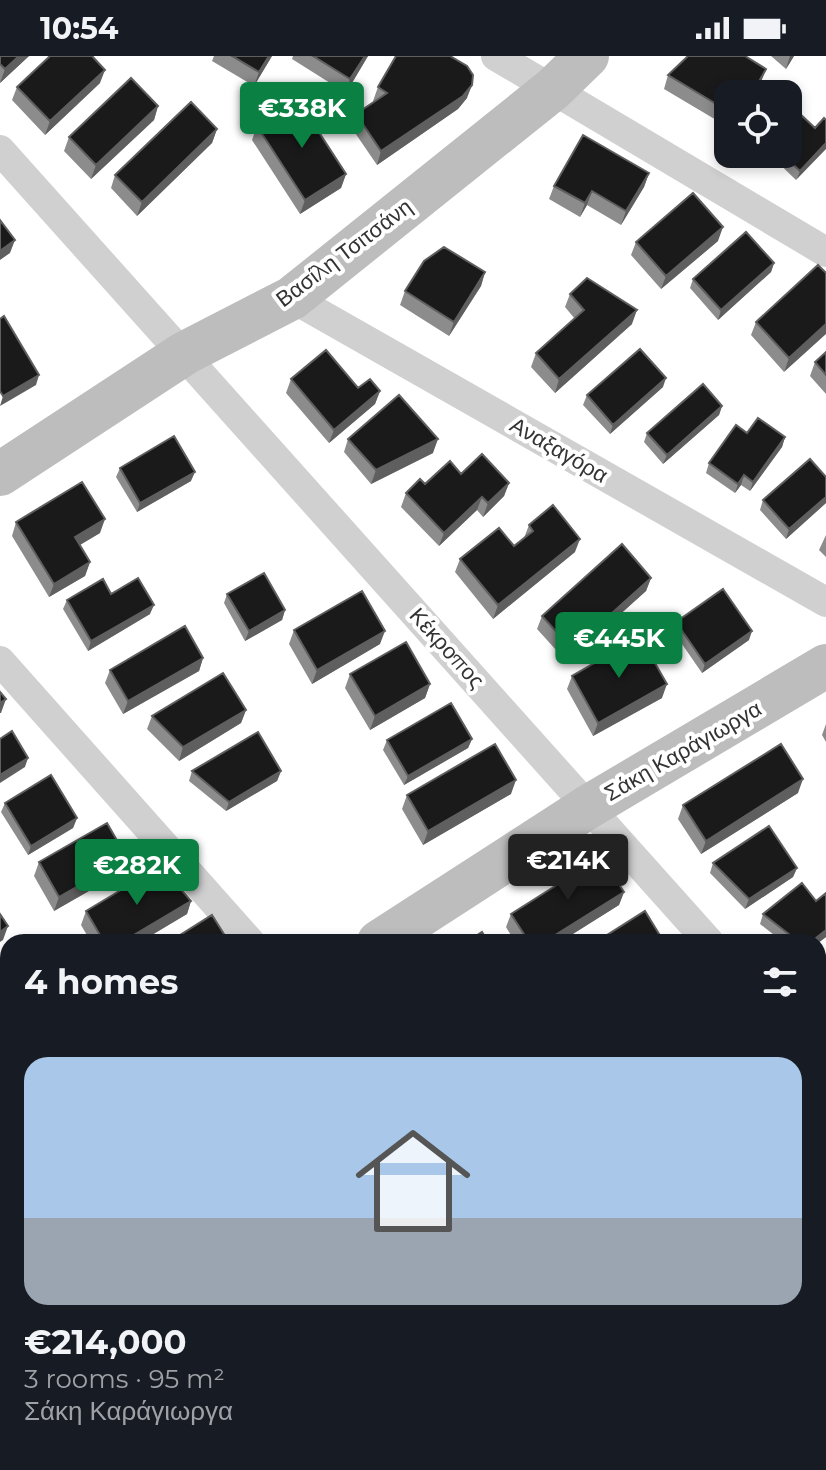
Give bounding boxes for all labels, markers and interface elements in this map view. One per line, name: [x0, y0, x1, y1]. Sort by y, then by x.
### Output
text: 10:54: [40, 10, 119, 47]
map controls: [714, 80, 802, 168]
button: locate: [714, 80, 802, 168]
pin: €338K: [246, 82, 358, 150]
text: €338K: [258, 92, 346, 124]
street label: Βασίλη Τσιτσάνη: [271, 193, 417, 313]
street label: Αναξαγόρα: [505, 411, 613, 489]
street label: Κέκροπος: [404, 602, 490, 694]
pin: €445K: [563, 612, 675, 680]
text: €445K: [573, 622, 665, 654]
street label: Σάκη Καράγιωργα: [600, 695, 767, 807]
pin: €214K: [512, 834, 624, 902]
pin: €282K: [81, 839, 193, 907]
text: €214K: [526, 844, 610, 876]
text: €282K: [93, 849, 181, 881]
icon: filters: [758, 960, 802, 1004]
text: 4 homes: [24, 961, 178, 1003]
icon: home: [341, 1109, 485, 1253]
text: €214,000: [24, 1321, 187, 1363]
text: 3 rooms · 95 m²: [24, 1363, 225, 1395]
text: Σάκη Καράγιωργα: [24, 1395, 233, 1427]

